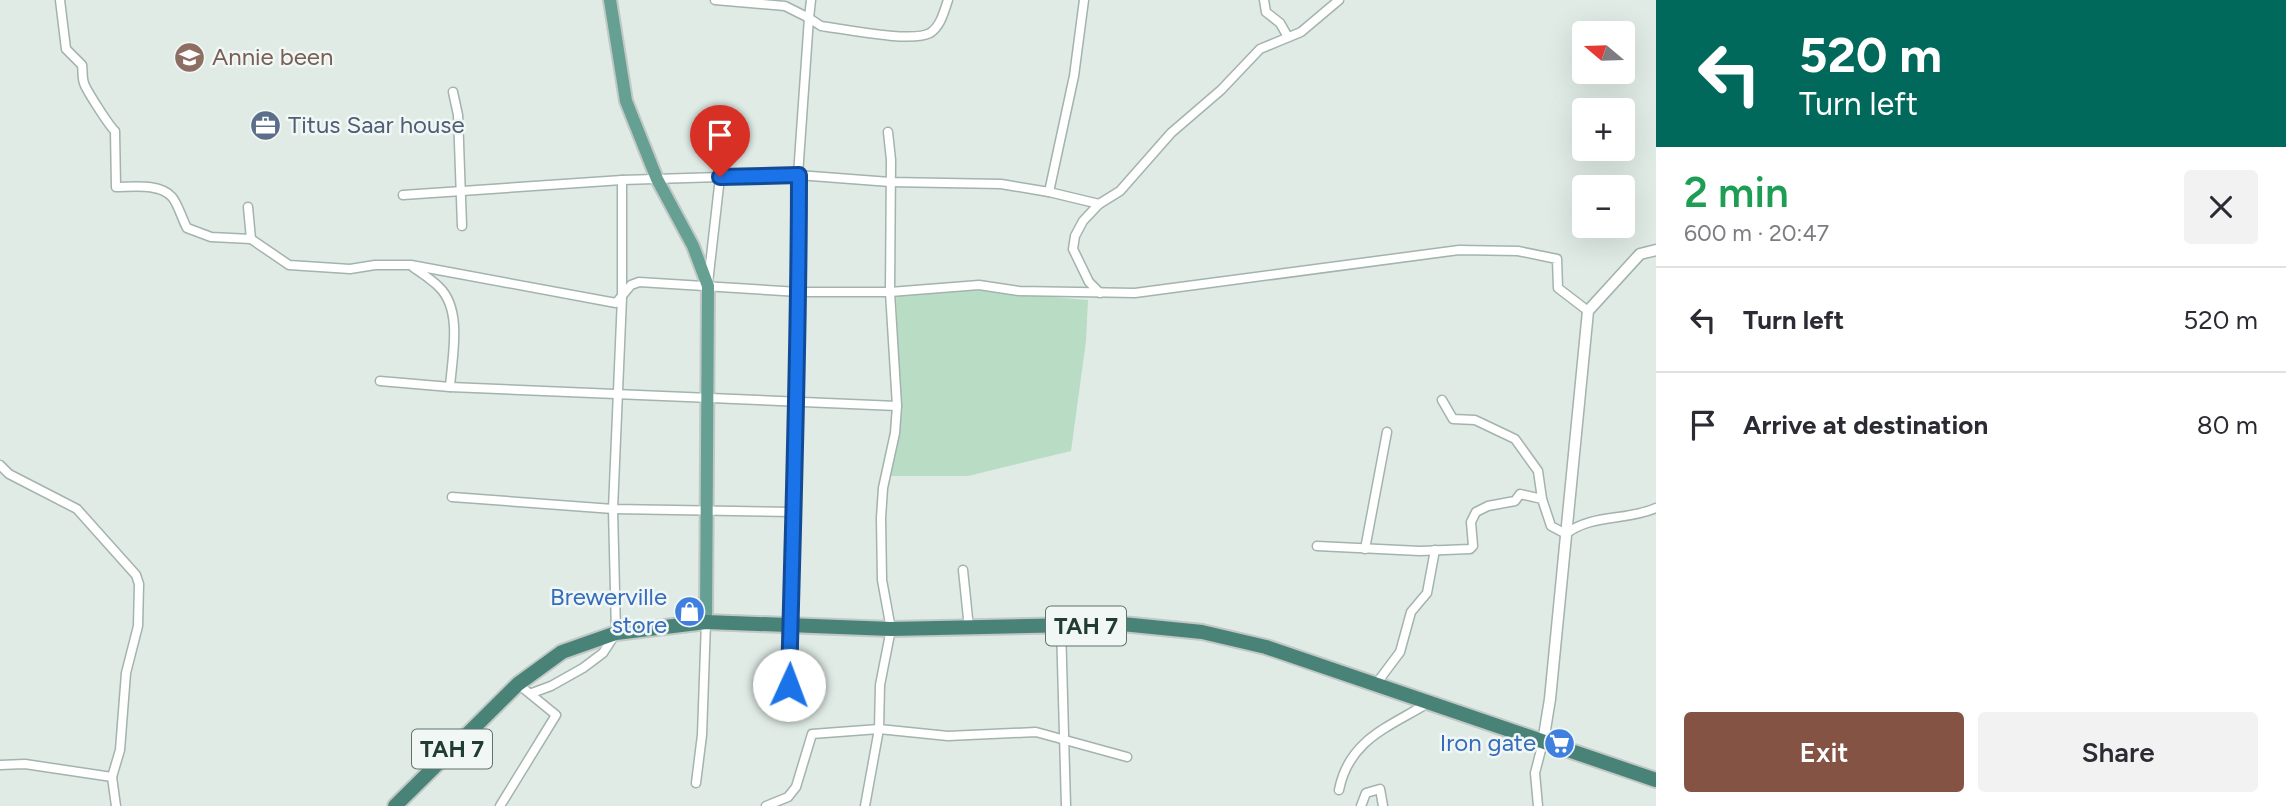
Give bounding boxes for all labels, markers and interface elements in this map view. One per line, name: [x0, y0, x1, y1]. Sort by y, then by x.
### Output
north arrow: [1572, 21, 1634, 84]
map controls: [1572, 21, 1635, 238]
text: 520 m: [1799, 25, 1942, 84]
icon: left: [1684, 28, 1775, 119]
school or university icon: Annie been: [172, 40, 206, 74]
place label: Annie been: [212, 42, 333, 71]
text: Turn left: [1799, 85, 1918, 123]
button: +: [1572, 98, 1635, 161]
pin: [690, 105, 750, 177]
office icon: Titus Saar house: [248, 108, 282, 142]
place label: Titus Saar house: [288, 110, 465, 139]
icon: arrive: [701, 116, 739, 154]
text: 2 min: [1684, 167, 1789, 218]
button: close: [2184, 170, 2258, 244]
button: −: [1572, 175, 1635, 238]
text: 600 m · 20:47: [1684, 219, 1829, 247]
icon: left: [1684, 301, 1722, 339]
text: Turn left: [1743, 304, 1844, 336]
text: 520 m: [2183, 304, 2258, 336]
icon: arrive: [1684, 406, 1722, 444]
text: Arrive at destination: [1743, 409, 1988, 441]
text: 80 m: [2197, 409, 2258, 441]
place label: Brewerville store: [550, 582, 667, 639]
shop icon: Brewerville store: [673, 594, 707, 628]
road number: TAH 7: [1046, 606, 1126, 646]
position arrow: [752, 648, 826, 722]
button: Exit: [1684, 712, 1964, 792]
button: Share: [1978, 712, 2258, 792]
supermarket icon: Iron gate: [1542, 726, 1576, 760]
place label: Iron gate: [1440, 728, 1536, 757]
road number: TAH 7: [412, 730, 492, 768]

